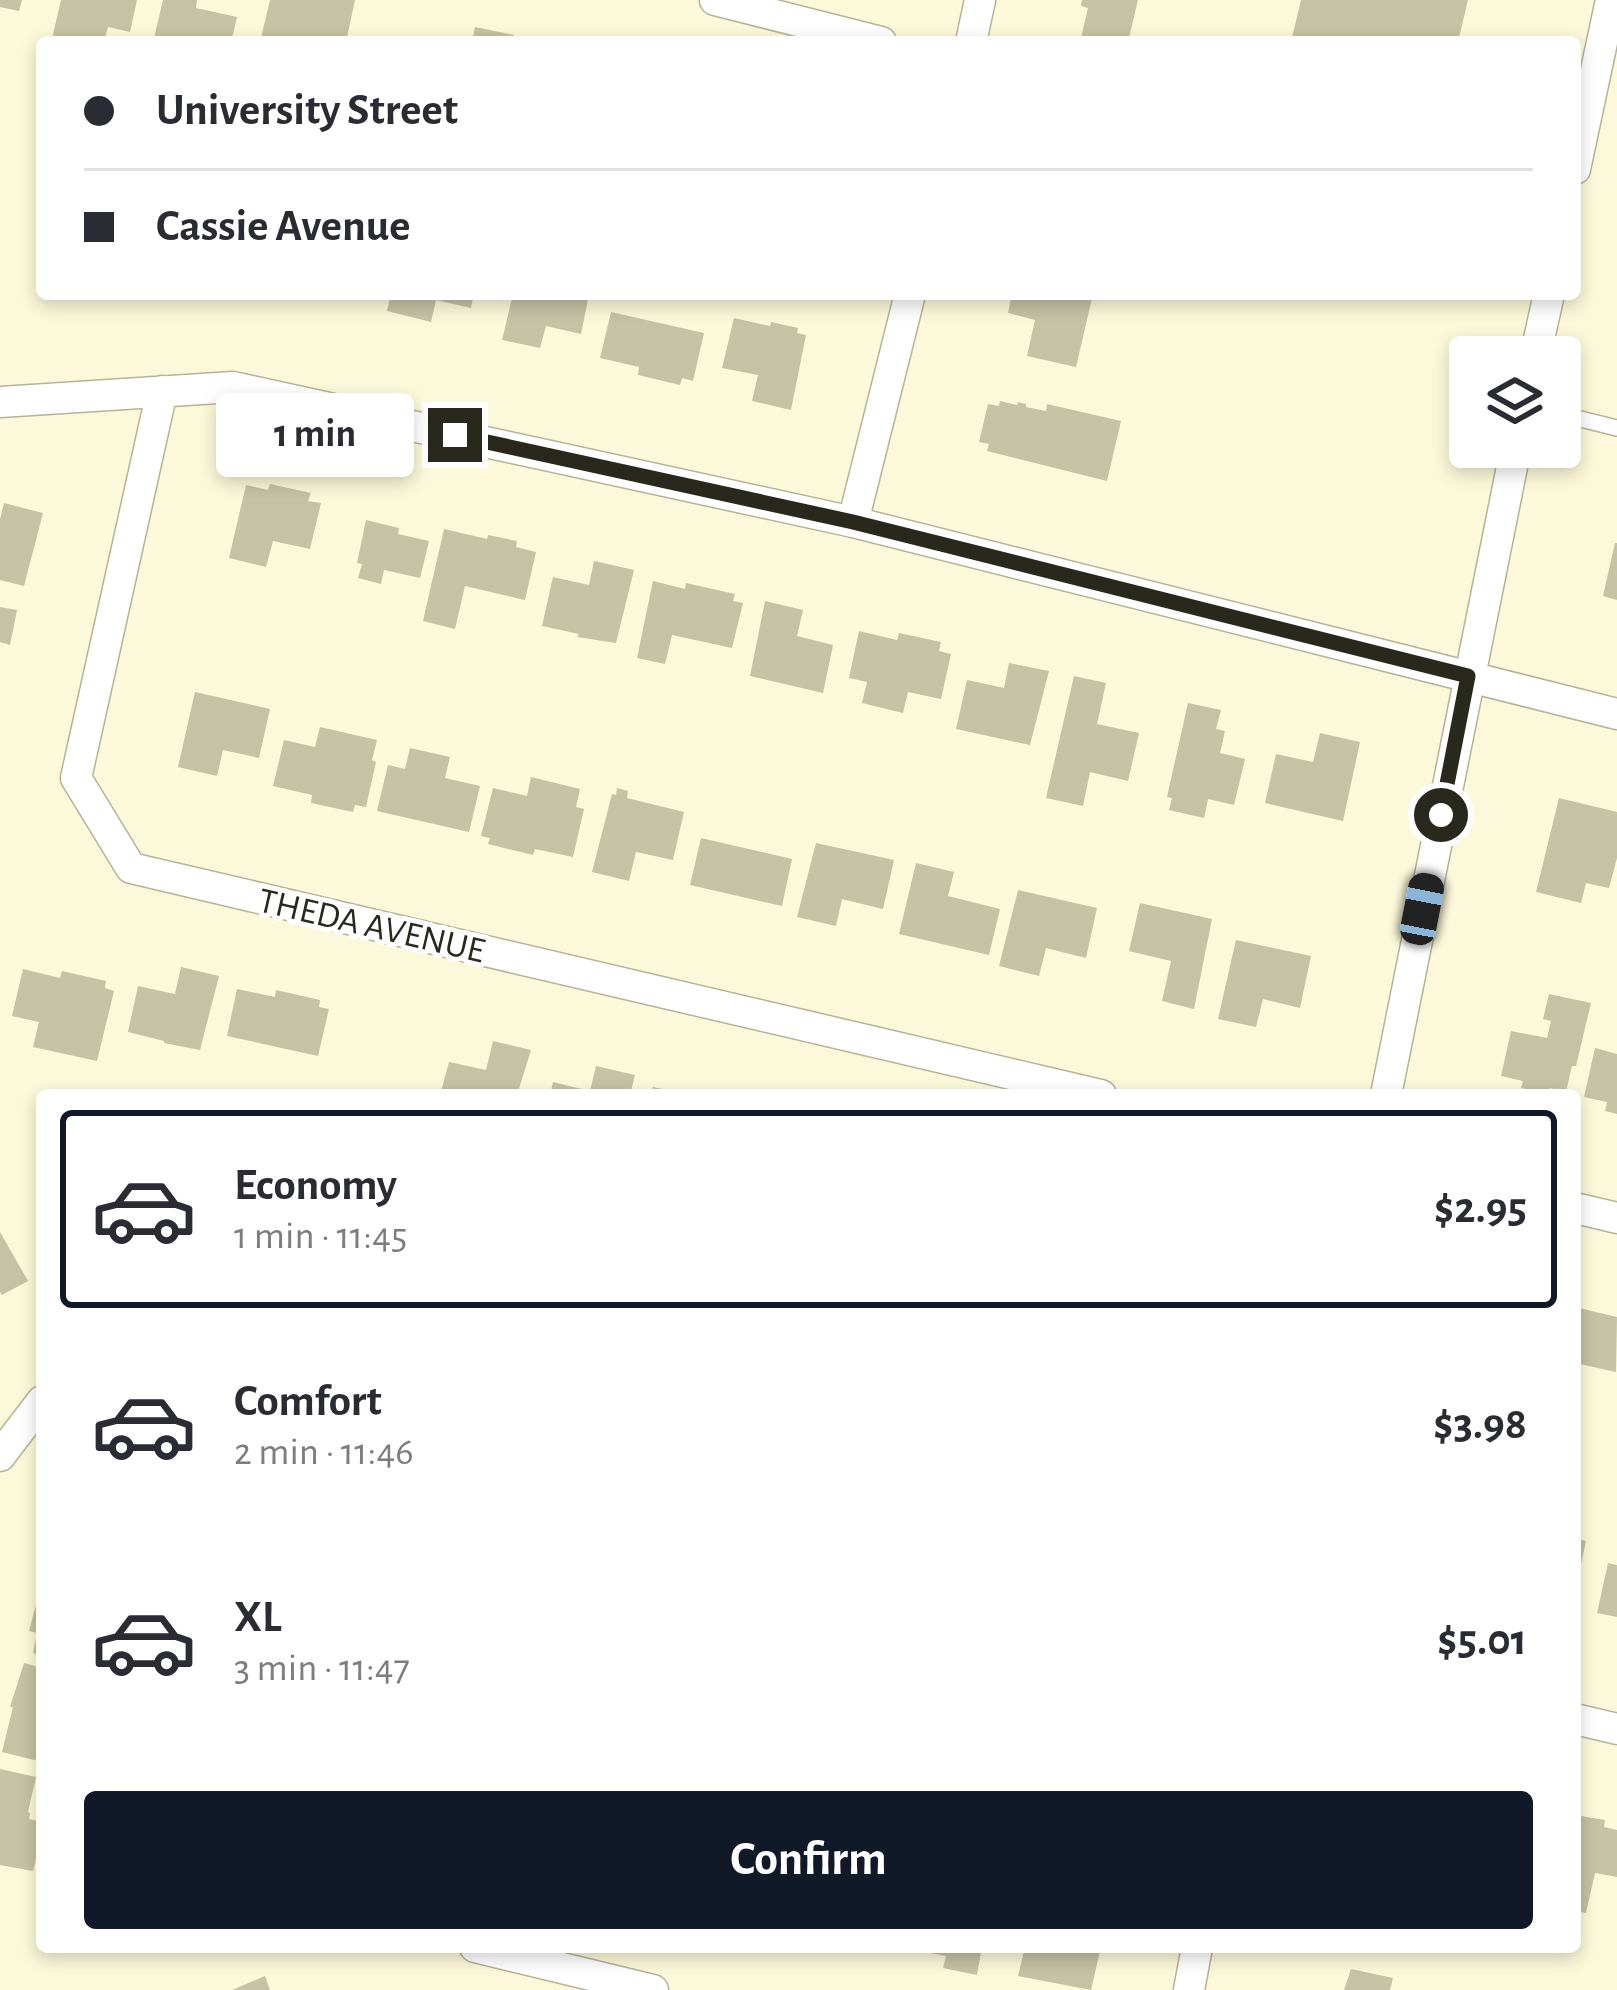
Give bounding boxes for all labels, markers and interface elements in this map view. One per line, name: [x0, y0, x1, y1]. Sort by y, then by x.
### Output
text: University Street: [156, 88, 458, 133]
text: Cassie Avenue: [156, 204, 410, 249]
map controls: [1449, 336, 1581, 468]
button: layers: [1449, 336, 1581, 468]
callout: 1 min: [215, 393, 413, 477]
route end: [428, 408, 482, 462]
text: 1 min: [274, 415, 356, 454]
route start: [1414, 788, 1468, 842]
car: [1397, 870, 1447, 948]
street label: THEDA AVENUE: [255, 882, 488, 969]
icon: car: [90, 1155, 198, 1263]
text: Economy: [234, 1163, 397, 1208]
text: $2.95: [1434, 1186, 1527, 1231]
text: 1 min · 11:45: [234, 1217, 407, 1256]
icon: car: [90, 1371, 198, 1479]
text: Comfort: [234, 1379, 382, 1424]
text: $3.98: [1433, 1402, 1527, 1447]
text: 2 min · 11:46: [234, 1433, 414, 1472]
icon: car: [90, 1587, 198, 1695]
text: XL: [234, 1595, 282, 1640]
text: $5.01: [1437, 1618, 1527, 1663]
text: 3 min · 11:47: [234, 1649, 410, 1688]
button: Confirm: [84, 1791, 1533, 1929]

